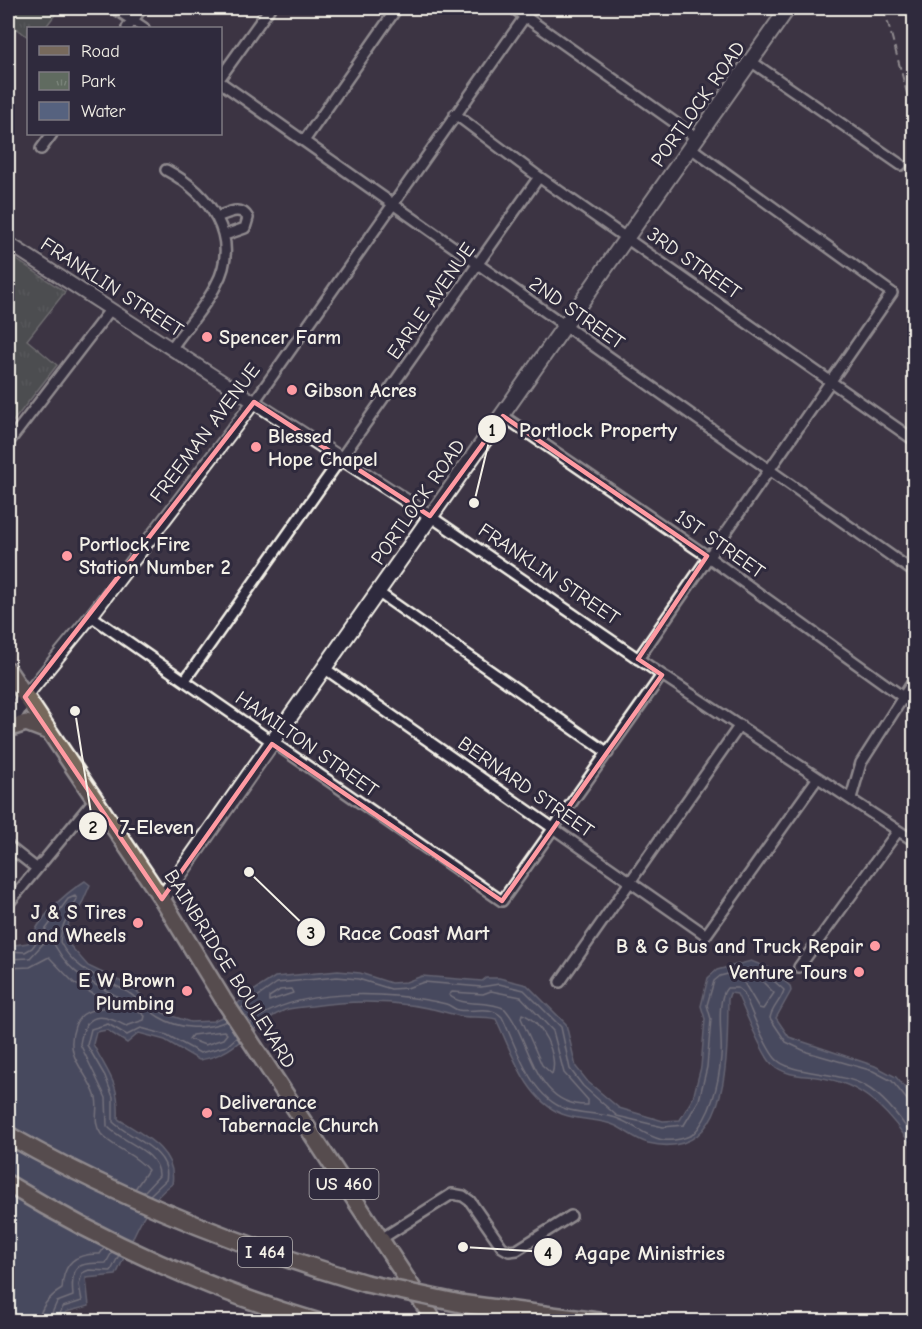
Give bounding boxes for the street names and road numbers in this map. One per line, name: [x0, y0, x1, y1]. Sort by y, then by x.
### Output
street label: PORTLOCK ROAD: [646, 37, 750, 171]
street label: 3RD STREET: [643, 222, 746, 304]
street label: FRANKLIN STREET: [37, 232, 188, 342]
street label: EARLE AVENUE: [382, 238, 480, 364]
street label: 2ND STREET: [525, 272, 629, 355]
street label: FREEMAN AVENUE: [145, 359, 265, 507]
street label: PORTLOCK ROAD: [366, 435, 470, 569]
street label: 1ST STREET: [671, 505, 770, 584]
street label: FRANKLIN STREET: [474, 518, 624, 630]
street label: HAMILTON STREET: [231, 686, 383, 802]
street label: BERNARD STREET: [454, 732, 599, 843]
street label: BAINBRIDGE BOULEVARD: [159, 866, 301, 1072]
road number: US 460: [310, 1169, 378, 1199]
road number: I 464: [238, 1237, 292, 1267]

